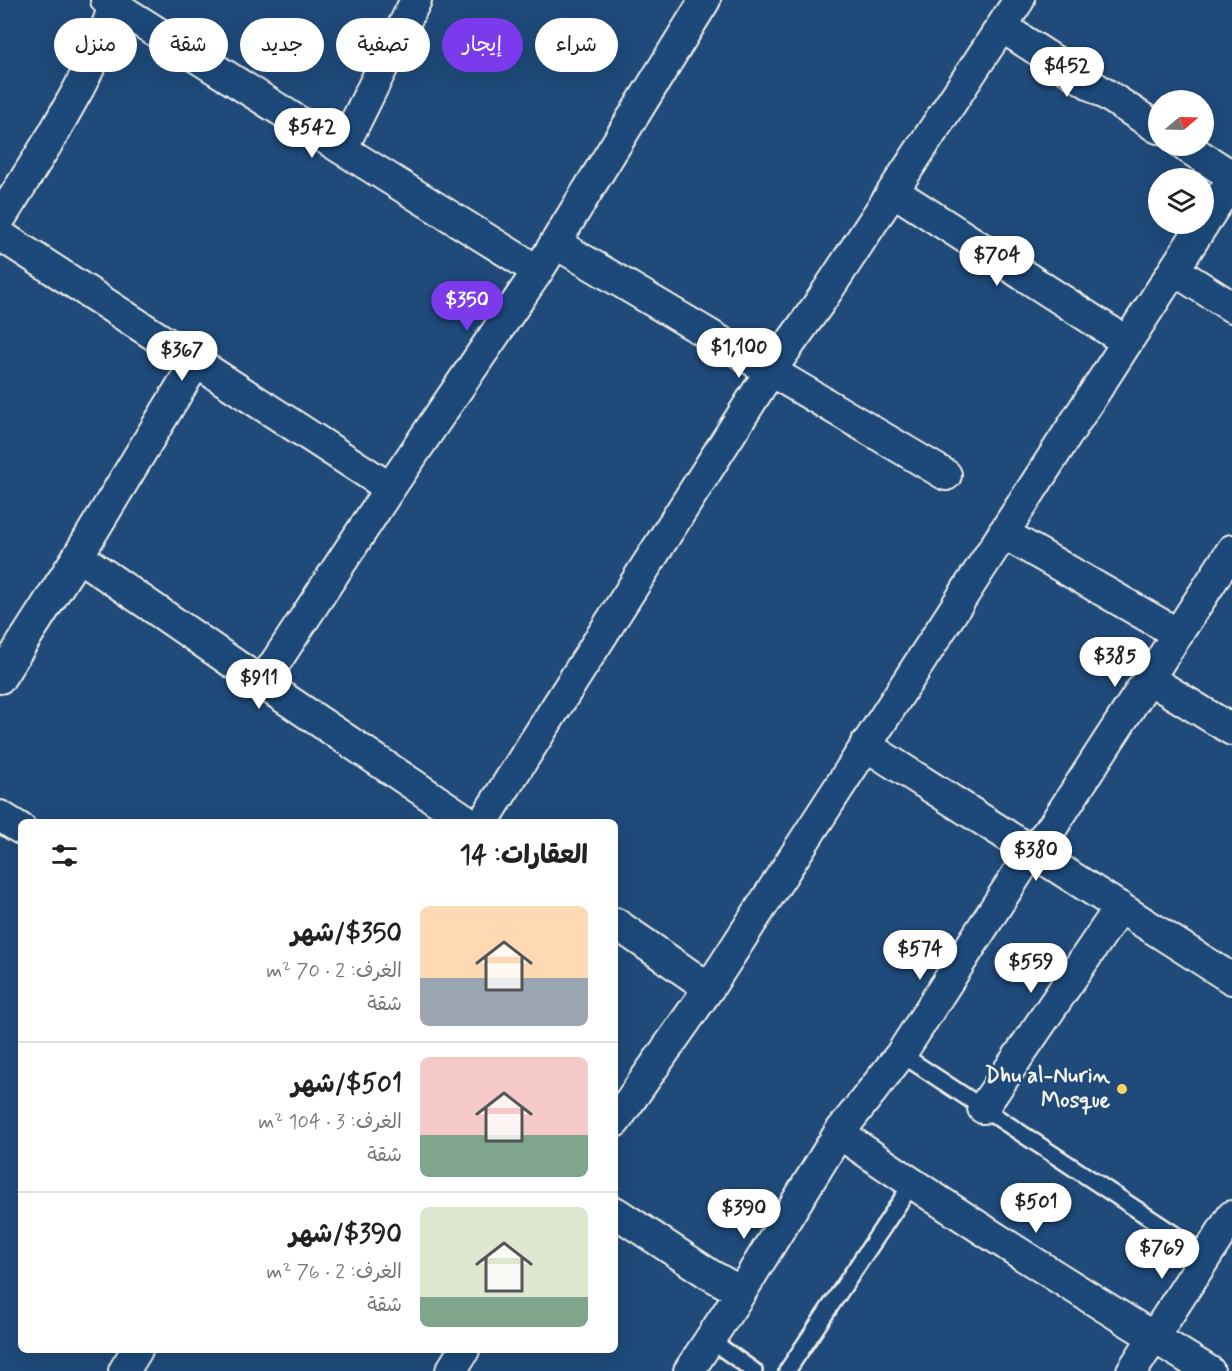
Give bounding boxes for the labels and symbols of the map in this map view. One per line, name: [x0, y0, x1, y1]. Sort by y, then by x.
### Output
pin: $452: [1031, 47, 1103, 98]
north arrow: [1148, 90, 1214, 156]
pin: $542: [276, 108, 348, 159]
pin: $704: [961, 236, 1033, 287]
pin: $350: [431, 281, 503, 332]
pin: $1,100: [690, 328, 788, 379]
pin: $367: [146, 331, 218, 382]
pin: $385: [1079, 637, 1151, 688]
pin: $911: [223, 659, 295, 710]
pin: $380: [1000, 831, 1072, 882]
pin: $574: [884, 930, 956, 981]
pin: $559: [995, 943, 1067, 994]
place label: Dhu al-Nurin Mosque: [985, 1062, 1111, 1115]
marker: Dhu al-Nurin Mosque: [1115, 1082, 1129, 1096]
pin: $501: [1000, 1183, 1072, 1234]
pin: $390: [708, 1189, 780, 1240]
pin: $769: [1126, 1229, 1198, 1280]

